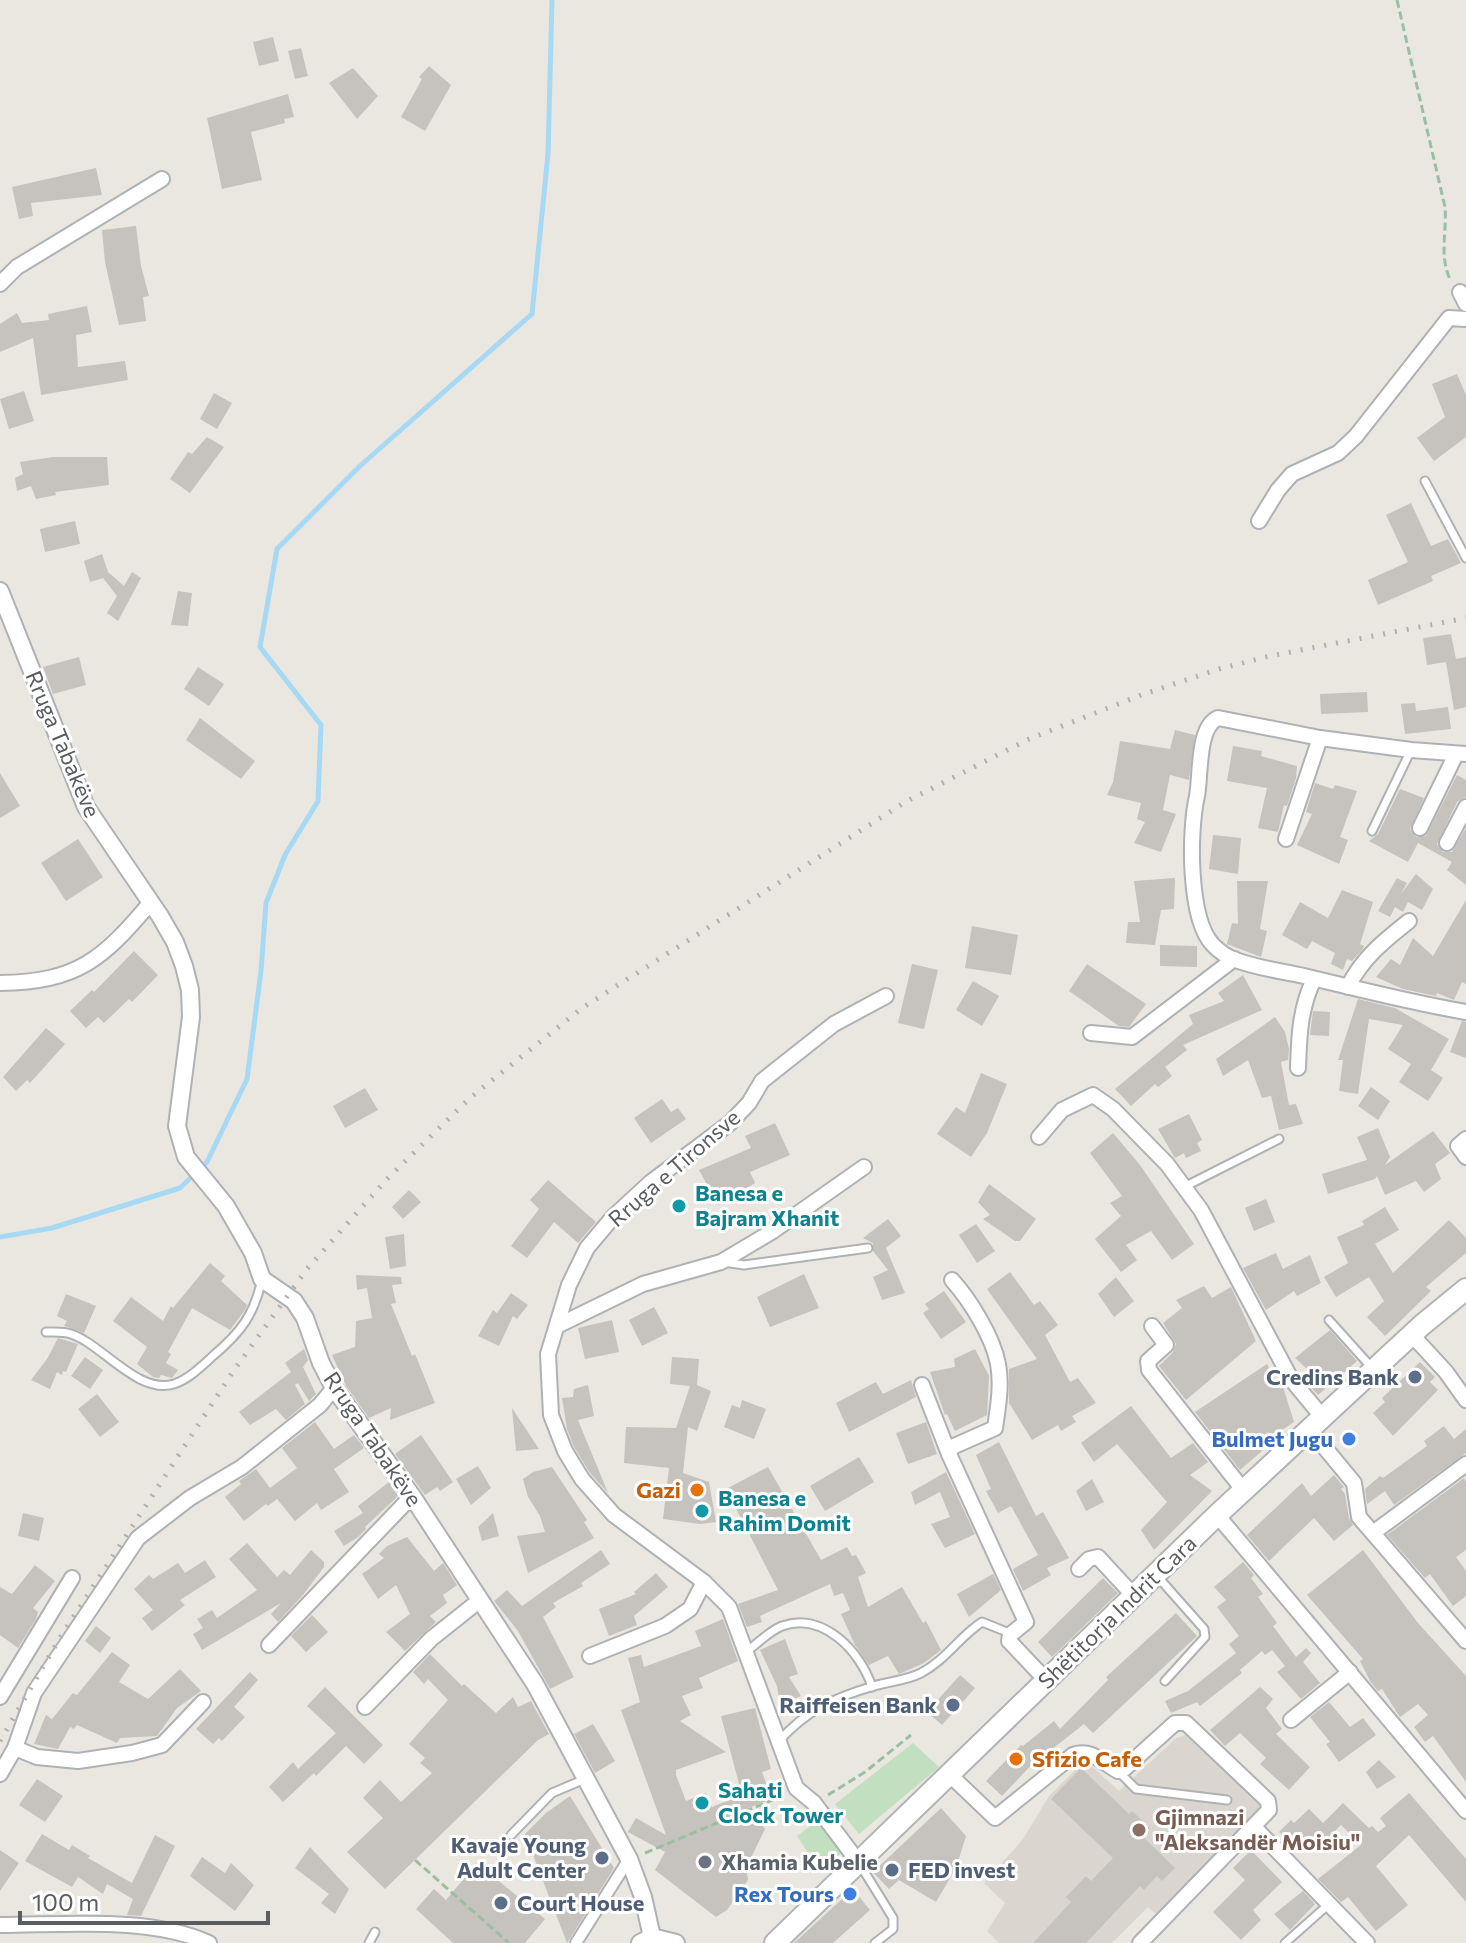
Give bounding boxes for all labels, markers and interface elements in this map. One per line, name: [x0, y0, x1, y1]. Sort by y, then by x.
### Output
street label: Rruga Tabakëve: [20, 666, 107, 821]
street label: Rruga e Tironsve: [602, 1103, 745, 1232]
place label: Banesa e Bajram Xhanit: [695, 1179, 839, 1231]
marker: Banesa e Bajram Xhanit: [670, 1197, 688, 1215]
place label: Credins Bank: [1266, 1363, 1399, 1390]
street label: Rruga Tabakëve: [318, 1366, 428, 1511]
marker: Credins Bank: [1406, 1368, 1424, 1386]
place label: Bulmet Jugu: [1211, 1425, 1333, 1452]
marker: Bulmet Jugu: [1340, 1430, 1358, 1448]
place label: Gazi: [636, 1476, 681, 1503]
marker: Gazi: [688, 1481, 706, 1499]
place label: Banesa e Rahim Domit: [718, 1484, 851, 1536]
marker: Banesa e Rahim Domit: [693, 1502, 711, 1520]
street label: Shëtitorja Indrit Cara: [1032, 1529, 1201, 1694]
place label: Raiffeisen Bank: [779, 1691, 937, 1718]
marker: Raiffeisen Bank: [944, 1696, 962, 1714]
place label: Sfizio Cafe: [1032, 1745, 1142, 1772]
marker: Sfizio Cafe: [1007, 1750, 1025, 1768]
place label: Sahati Clock Tower: [718, 1776, 843, 1828]
marker: Sahati Clock Tower: [693, 1794, 711, 1812]
place label: Gjimnazi "Aleksandër Moisiu": [1155, 1803, 1360, 1855]
marker: Gjimnazi "Aleksandër Moisiu": [1130, 1821, 1148, 1839]
place label: Kavaje Young Adult Center: [451, 1831, 586, 1883]
place label: Xhamia Kubelie: [721, 1848, 878, 1875]
marker: Kavaje Young Adult Center: [593, 1849, 611, 1867]
marker: Xhamia Kubelie: [696, 1853, 714, 1871]
place label: FED invest: [908, 1856, 1015, 1883]
marker: FED invest: [883, 1861, 901, 1879]
scale bar: [20, 1875, 268, 1925]
place label: Rex Tours: [734, 1880, 834, 1907]
marker: Rex Tours: [841, 1885, 859, 1903]
text: 100 m: [32, 1887, 99, 1916]
place label: Court House: [517, 1889, 644, 1916]
marker: Court House: [492, 1894, 510, 1912]

